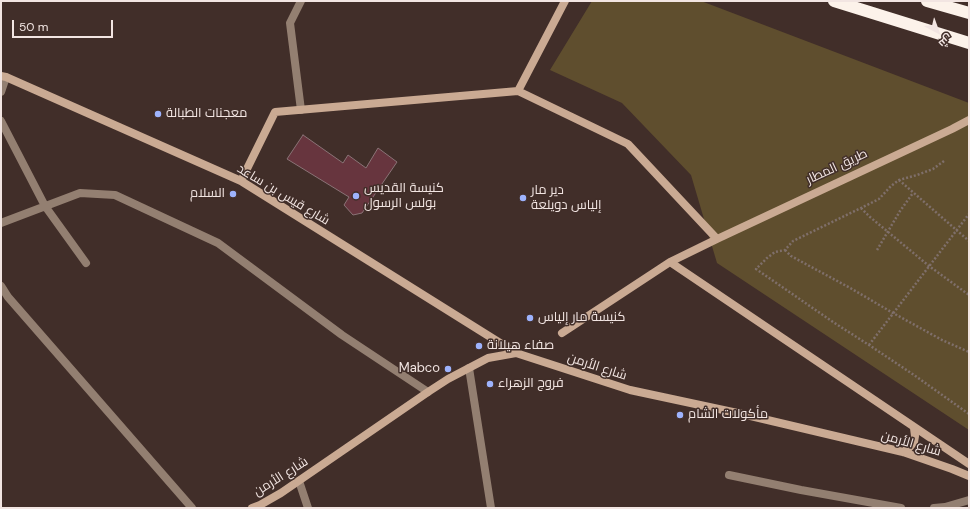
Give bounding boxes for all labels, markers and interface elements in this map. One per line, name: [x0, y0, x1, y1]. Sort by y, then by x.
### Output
scale bar: [14, 12, 115, 38]
north arrow: [918, 12, 958, 52]
text: 50 m: [19, 19, 48, 35]
text: ش: [936, 31, 956, 51]
place label: معجنات الطبالة: [166, 106, 247, 122]
marker: معجنات الطبالة: [153, 109, 163, 119]
street label: طريق المطار: [804, 146, 870, 188]
street label: شارع قيس بن ساعد: [234, 161, 332, 229]
place label: كنيسة القديس بولس الرسول: [364, 181, 444, 212]
place label: دير مار إلياس دويلعة: [531, 183, 602, 214]
place label: السلام: [190, 186, 225, 202]
marker: السلام: [228, 189, 238, 199]
marker: كنيسة القديس بولس الرسول: [351, 191, 361, 201]
marker: دير مار إلياس دويلعة: [518, 193, 528, 203]
place label: كنيسة مار إلياس: [538, 310, 625, 326]
marker: كنيسة مار إلياس: [525, 313, 535, 323]
place label: صفاء هيلانة: [487, 338, 554, 354]
marker: صفاء هيلانة: [474, 341, 484, 351]
street label: شارع الأرمن: [565, 350, 629, 384]
place label: Mabco: [399, 361, 440, 377]
marker: Mabco: [443, 364, 453, 374]
place label: فروج الزهراء: [498, 376, 564, 392]
marker: فروج الزهراء: [485, 379, 495, 389]
place label: مأكولات الشام: [688, 407, 768, 423]
marker: مأكولات الشام: [675, 410, 685, 420]
street label: شارع الأرمن: [879, 428, 943, 460]
street label: شارع الأرمن: [251, 454, 311, 500]

